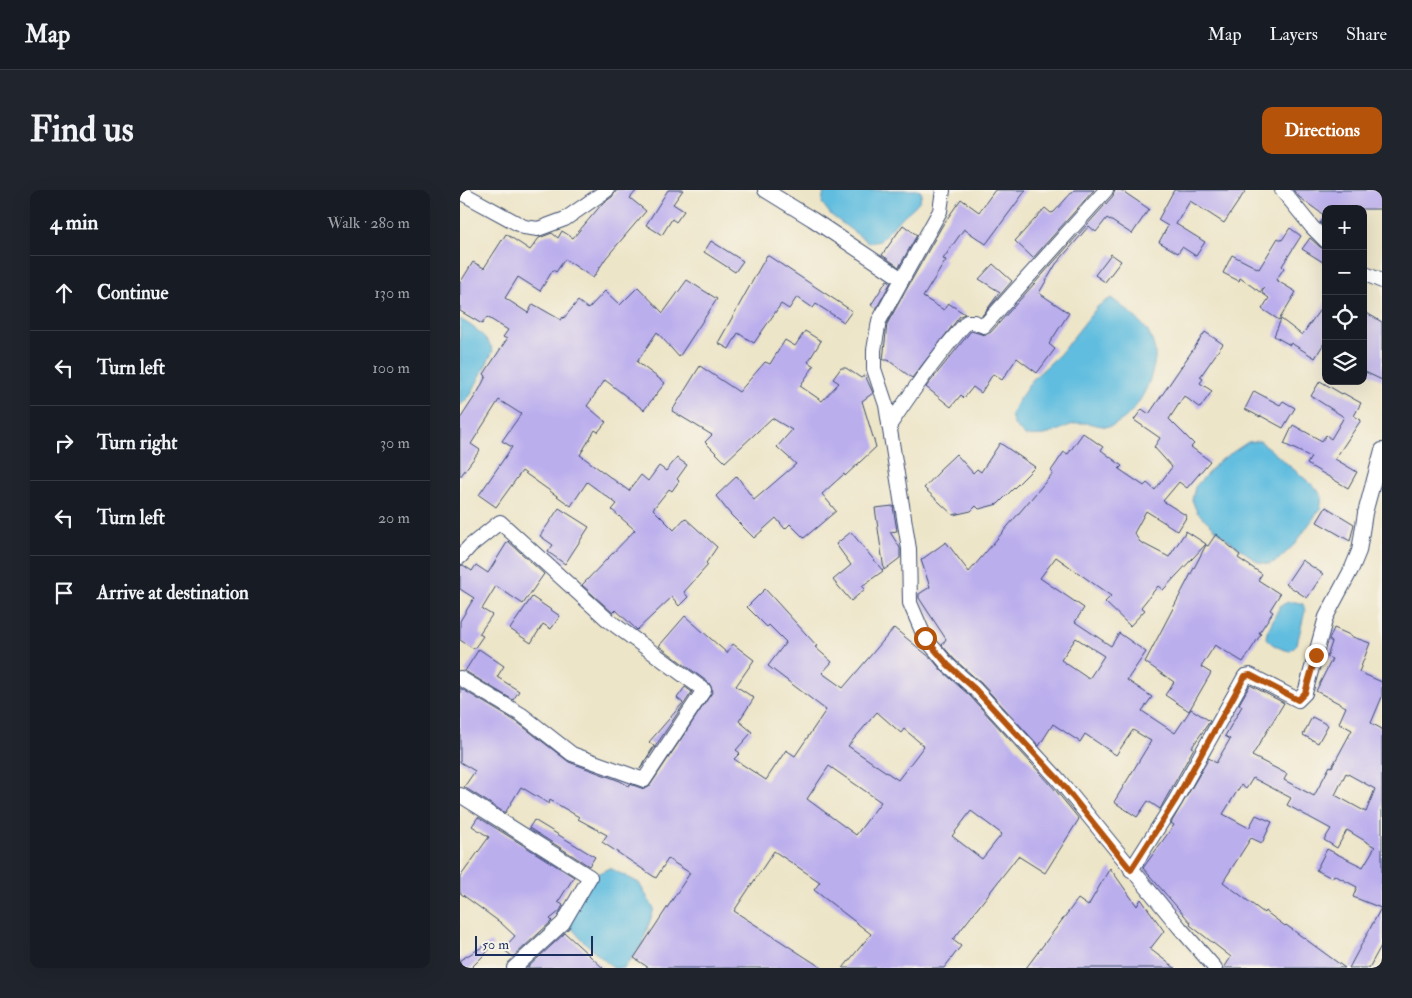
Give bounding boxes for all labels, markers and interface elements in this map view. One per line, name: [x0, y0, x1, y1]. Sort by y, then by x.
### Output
text: Map: [25, 19, 70, 50]
text: Map: [1208, 23, 1242, 46]
text: Layers: [1270, 23, 1318, 46]
text: Share: [1346, 23, 1387, 46]
button: Directions: [1262, 107, 1382, 154]
text: Find us: [30, 108, 134, 152]
map controls: [1322, 205, 1367, 385]
button: +: [1322, 205, 1367, 250]
text: 4 min: [50, 209, 98, 236]
text: Walk · 280 m: [327, 213, 410, 233]
button: −: [1322, 250, 1367, 295]
icon: ahead: [50, 279, 78, 307]
text: Continue: [97, 281, 168, 305]
text: 130 m: [374, 283, 410, 303]
button: locate: [1322, 295, 1367, 340]
button: layers: [1322, 340, 1367, 385]
icon: left: [50, 354, 78, 382]
text: Turn left: [97, 356, 165, 380]
text: 100 m: [372, 358, 410, 378]
icon: right: [50, 429, 78, 457]
text: Turn right: [97, 431, 177, 455]
text: 30 m: [380, 433, 410, 453]
icon: left: [50, 504, 78, 532]
text: Turn left: [97, 506, 165, 530]
text: 20 m: [378, 508, 410, 528]
icon: arrive: [50, 579, 78, 607]
text: Arrive at destination: [97, 581, 249, 605]
route start: [914, 627, 937, 650]
route end: [1305, 644, 1328, 667]
scale bar: [475, 933, 592, 956]
text: 50 m: [482, 936, 509, 953]

